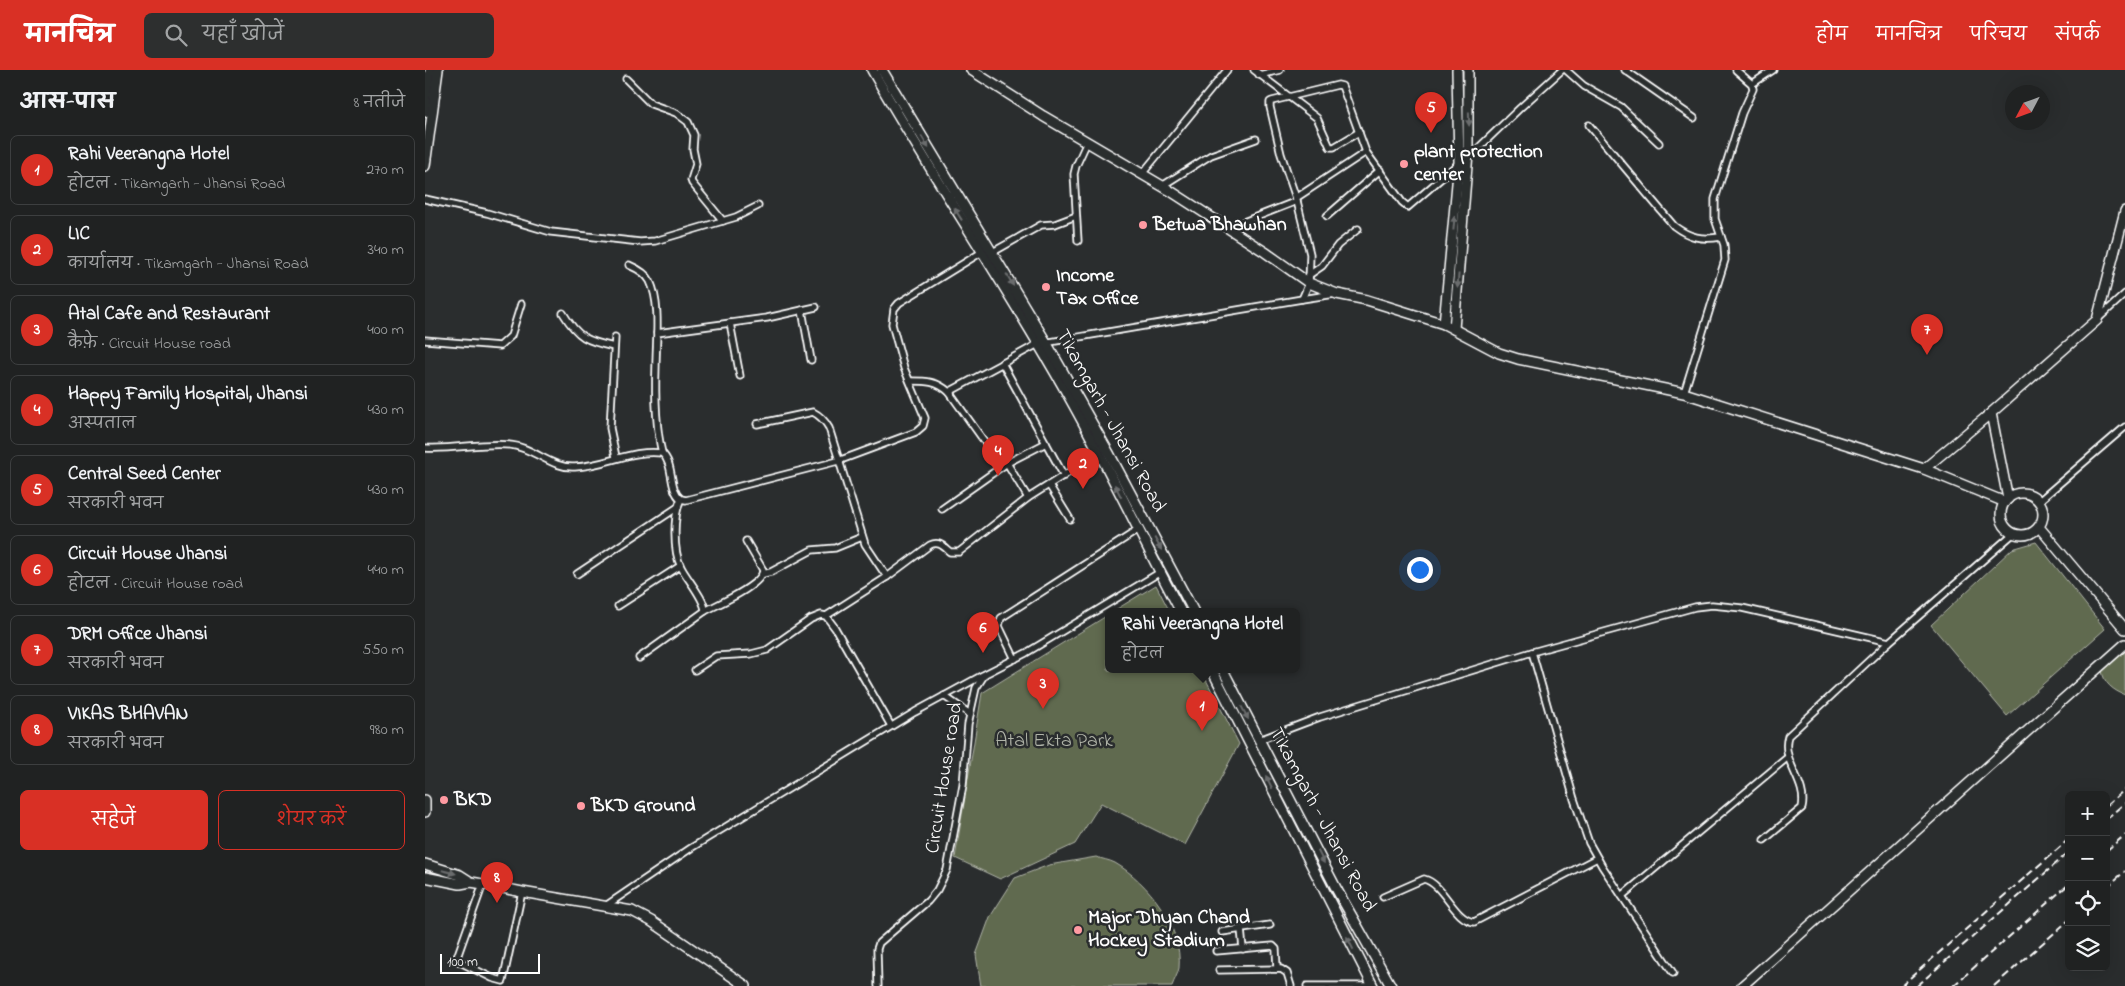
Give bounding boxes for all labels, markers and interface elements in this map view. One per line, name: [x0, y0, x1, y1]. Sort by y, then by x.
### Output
search box: [144, 13, 494, 58]
text: मानचित्र: [25, 19, 114, 54]
icon: search: [162, 21, 190, 49]
text: यहाँ खोजें: [202, 22, 284, 49]
text: होम: [1816, 23, 1848, 49]
text: मानचित्र: [1876, 23, 1942, 49]
text: परिचय: [1970, 23, 2027, 49]
text: संपर्क: [2055, 23, 2100, 49]
north arrow: [2005, 85, 2050, 130]
text: आस-पास: [20, 88, 115, 118]
text: 8 नतीजे: [354, 91, 405, 115]
pin: 5: [1415, 92, 1447, 133]
one-way arrow: [1465, 111, 1473, 127]
one-way arrow: [920, 136, 929, 149]
place label: plant protection center: [1414, 138, 1543, 190]
text: Rahi Veerangna Hotel: [68, 141, 229, 168]
text: 1: [34, 158, 40, 182]
text: 270 m: [366, 158, 404, 182]
marker: plant protection center: [1398, 158, 1410, 170]
text: होटल · Tikamgarh - Jhansi Road: [68, 172, 285, 196]
one-way arrow: [953, 208, 963, 221]
place label: Betwa Bhawhan: [1152, 211, 1287, 240]
one-way arrow: [1451, 215, 1459, 231]
marker: Betwa Bhawhan: [1137, 219, 1149, 231]
text: LIC: [68, 221, 90, 248]
text: 2: [33, 238, 41, 262]
text: 340 m: [367, 238, 404, 262]
text: कार्यालय · Tikamgarh - Jhansi Road: [68, 252, 308, 276]
place label: Income Tax Office: [1056, 262, 1140, 314]
one-way arrow: [1454, 273, 1462, 289]
one-way arrow: [1006, 274, 1015, 287]
marker: Income Tax Office: [1040, 281, 1052, 293]
text: Atal Cafe and Restaurant: [68, 301, 270, 328]
pin: 7: [1911, 314, 1943, 355]
text: 3: [34, 318, 40, 342]
text: 400 m: [367, 318, 404, 342]
street label: Tikamgarh - Jhansi Road: [1047, 324, 1172, 518]
text: कैफ़े · Circuit House road: [68, 332, 231, 356]
text: Happy Family Hospital, Jhansi: [68, 381, 308, 408]
text: 4: [34, 398, 40, 422]
text: 430 m: [367, 398, 404, 422]
text: अस्पताल: [68, 412, 136, 436]
pin: 4: [982, 435, 1014, 476]
pin: 2: [1067, 448, 1099, 489]
text: Central Seed Center: [68, 461, 221, 488]
text: 5: [32, 478, 42, 502]
text: 430 m: [367, 478, 404, 502]
one-way arrow: [1114, 484, 1122, 498]
text: सरकारी भवन: [68, 492, 164, 516]
one-way arrow: [1154, 537, 1162, 552]
text: Circuit House Jhansi: [68, 541, 227, 568]
your location: [1407, 557, 1433, 583]
text: 6: [33, 558, 41, 582]
text: 440 m: [367, 558, 404, 582]
text: होटल · Circuit House road: [68, 572, 243, 596]
popup: [1105, 608, 1300, 673]
text: Rahi Veerangna Hotel: [1122, 611, 1283, 638]
pin: 6: [967, 612, 999, 653]
text: DRM Office Jhansi: [68, 621, 207, 648]
text: 7: [34, 638, 40, 662]
text: 550 m: [362, 638, 404, 662]
text: होटल: [1122, 642, 1163, 666]
text: सरकारी भवन: [68, 652, 164, 676]
pin: 3: [1027, 668, 1059, 709]
pin: 1: [1186, 690, 1218, 731]
street label: Circuit House road: [919, 700, 971, 856]
text: VIKAS BHAVAN: [68, 701, 188, 728]
one-way arrow: [1241, 706, 1250, 720]
text: 8: [34, 718, 40, 742]
text: 980 m: [370, 718, 404, 742]
street label: Tikamgarh - Jhansi Road: [1260, 723, 1383, 918]
park label: Atal Ekta Park: [995, 727, 1113, 756]
text: सरकारी भवन: [68, 732, 164, 756]
one-way arrow: [1265, 775, 1273, 789]
place label: BKD: [453, 786, 492, 815]
button: सहेजें: [20, 790, 208, 850]
button: शेयर करें: [218, 790, 405, 850]
map controls: [2065, 791, 2110, 971]
button: +: [2065, 791, 2110, 836]
place label: BKD Ground: [590, 792, 696, 821]
marker: BKD: [438, 794, 450, 806]
marker: BKD Ground: [575, 800, 587, 812]
button: −: [2065, 836, 2110, 881]
one-way arrow: [1317, 850, 1325, 864]
pin: 8: [481, 862, 513, 903]
one-way arrow: [441, 868, 456, 876]
button: locate: [2065, 881, 2110, 926]
place label: Major Dhyan Chand Hockey Stadium: [1088, 904, 1251, 957]
marker: Major Dhyan Chand Hockey Stadium: [1072, 924, 1084, 936]
button: layers: [2065, 926, 2110, 971]
one-way arrow: [1346, 935, 1354, 950]
scale bar: [440, 951, 540, 974]
text: 100 m: [447, 952, 478, 973]

